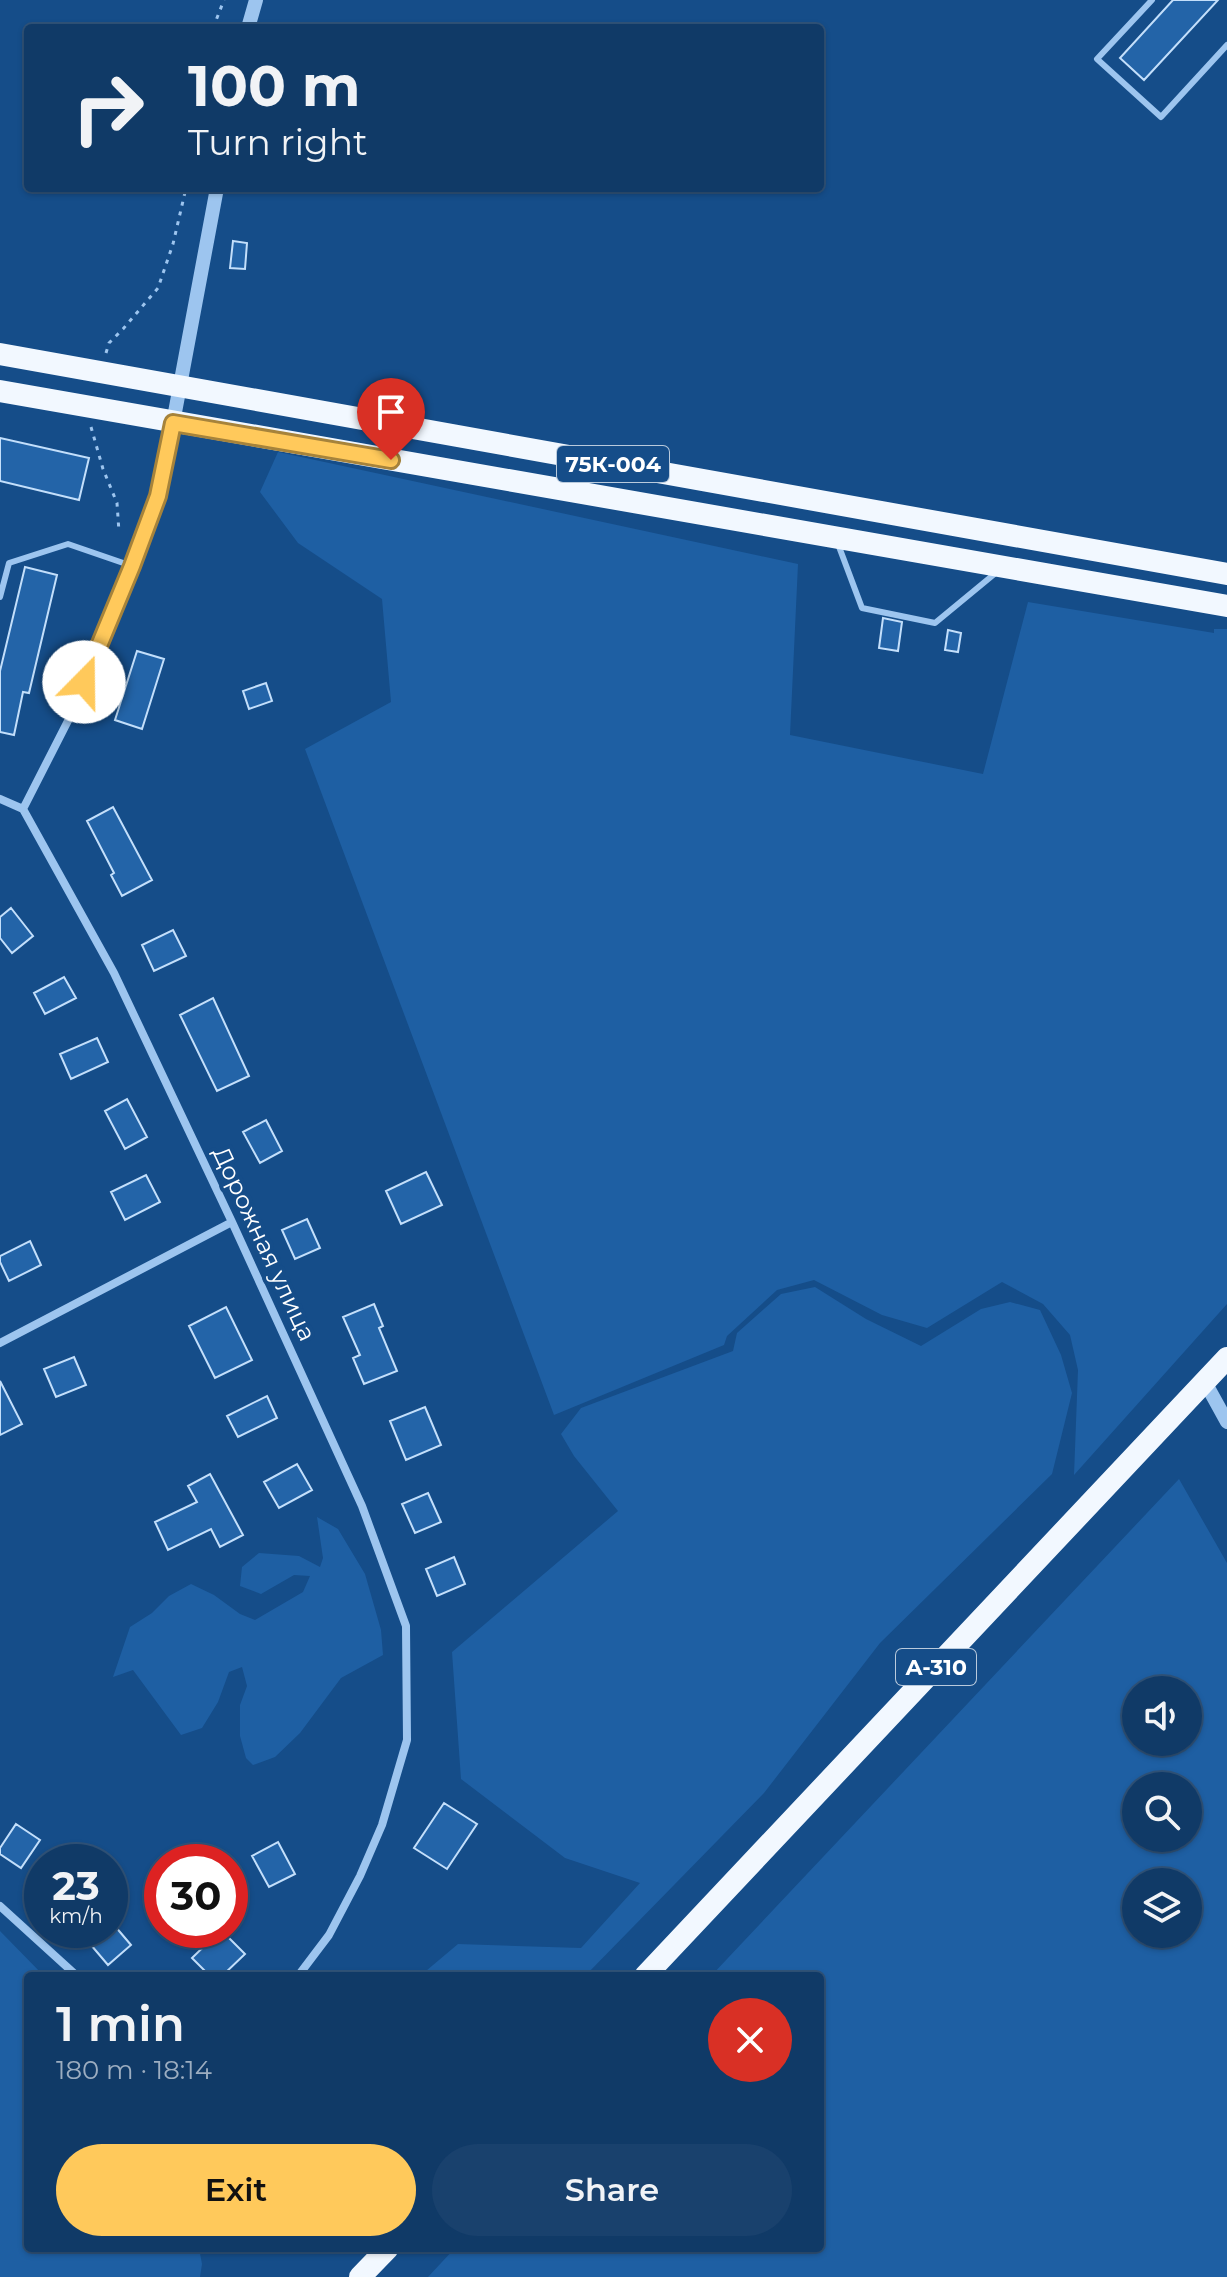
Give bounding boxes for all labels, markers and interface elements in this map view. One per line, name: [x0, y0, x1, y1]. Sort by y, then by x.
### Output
text: 100 m: [188, 52, 361, 120]
icon: right: [56, 56, 160, 160]
text: Turn right: [188, 120, 368, 164]
pin: [357, 378, 425, 460]
icon: arrive: [369, 390, 413, 434]
road number: 75К-004: [557, 446, 669, 482]
position arrow: [42, 640, 126, 724]
street label: Дорожная улица: [207, 1142, 322, 1346]
road number: А-310: [896, 1649, 976, 1685]
map controls: [1122, 1676, 1202, 1948]
button: sound: [1122, 1676, 1202, 1756]
button: search: [1122, 1772, 1202, 1852]
speed limit sign: 30: [144, 1844, 248, 1948]
text: 23: [52, 1861, 100, 1910]
button: layers: [1122, 1868, 1202, 1948]
text: km/h: [49, 1904, 103, 1928]
text: 1 min: [56, 1995, 185, 2053]
button: close: [708, 1998, 792, 2082]
text: 180 m · 18:14: [56, 2054, 212, 2086]
button: Exit: [56, 2144, 416, 2236]
button: Share: [432, 2144, 792, 2236]

